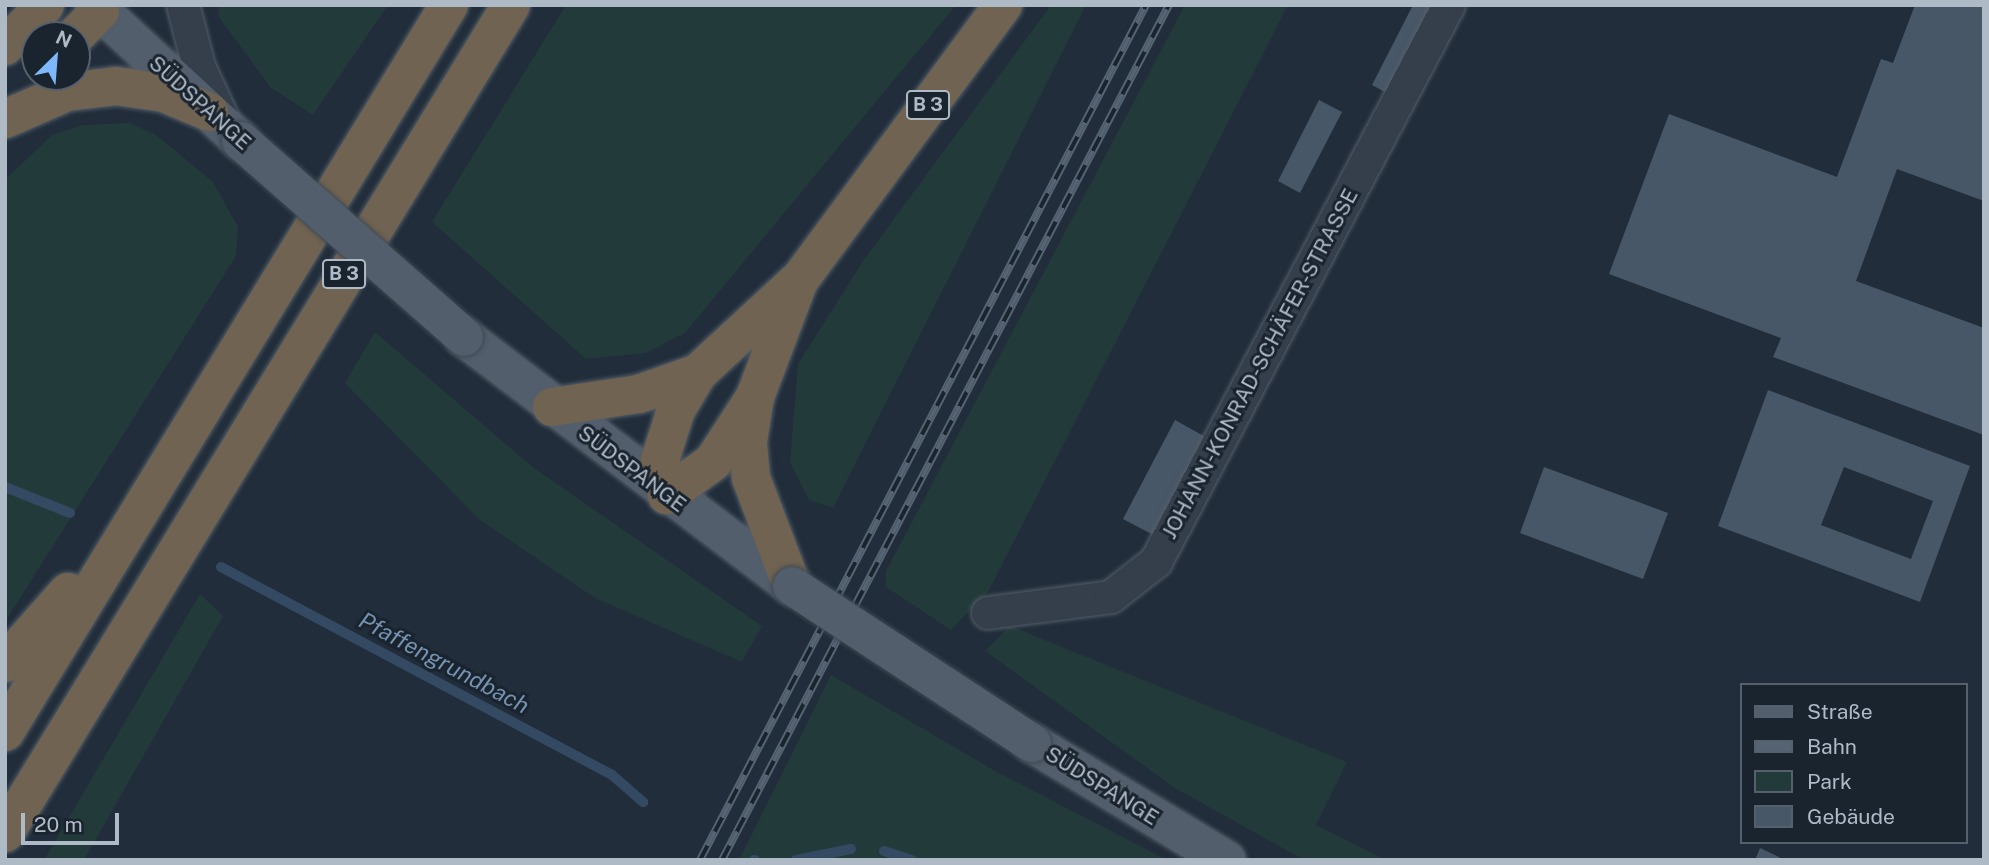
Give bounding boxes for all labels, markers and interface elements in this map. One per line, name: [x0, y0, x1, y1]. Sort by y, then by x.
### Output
north arrow: [21, 21, 91, 91]
text: N: [53, 26, 75, 52]
street label: SÜDSPANGE: [144, 51, 256, 155]
road number: B 3: [905, 90, 951, 120]
street label: JOHANN-KONRAD-SCHÄFER-STRASSE: [1157, 185, 1363, 543]
road number: B 3: [321, 258, 367, 290]
street label: SÜDSPANGE: [573, 420, 691, 518]
water label: Pfaffengrundbach: [354, 606, 534, 720]
legend: [1741, 683, 1968, 844]
text: Straße: [1807, 699, 1873, 724]
text: Bahn: [1807, 734, 1857, 759]
street label: SÜDSPANGE: [1041, 741, 1163, 831]
text: Park: [1807, 769, 1852, 794]
scale bar: [24, 798, 122, 842]
text: Gebäude: [1807, 804, 1895, 829]
text: 20 m: [34, 812, 83, 837]

